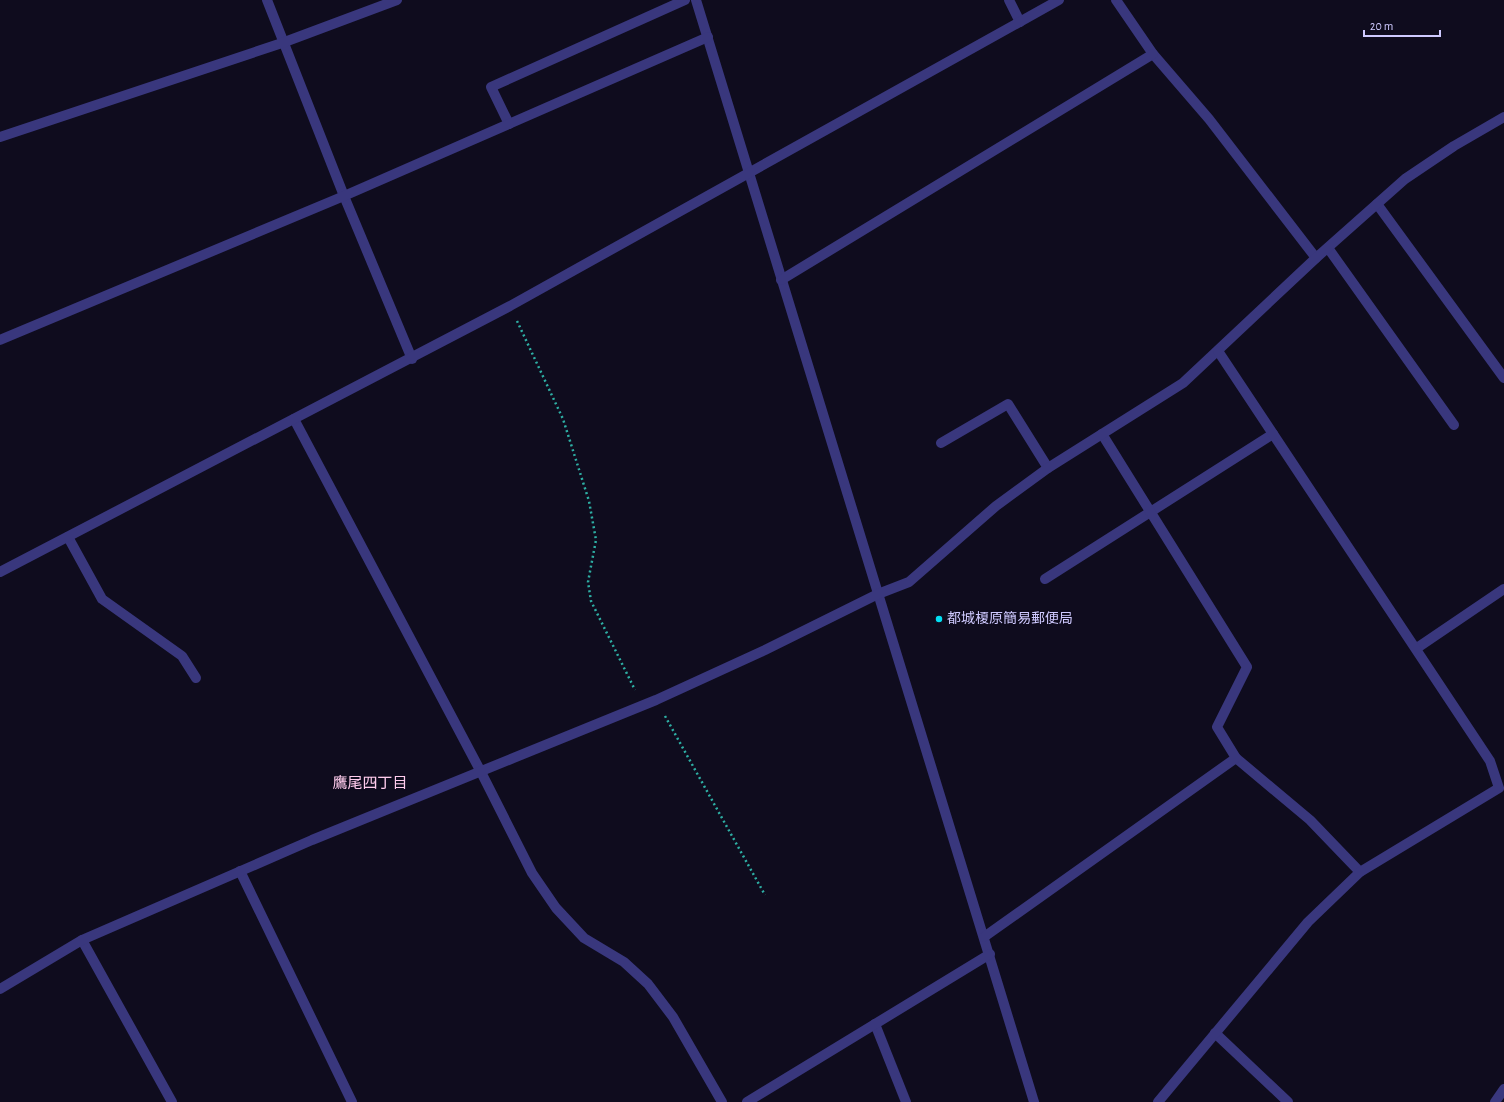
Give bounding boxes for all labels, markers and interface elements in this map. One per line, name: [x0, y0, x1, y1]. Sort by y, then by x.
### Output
scale bar: [1364, 12, 1440, 38]
text: 20 m: [1370, 20, 1393, 32]
place label: 都城榎原簡易郵便局: [947, 611, 1073, 626]
marker: 都城榎原簡易郵便局: [934, 614, 944, 624]
district label: 鷹尾四丁目: [332, 775, 408, 791]

